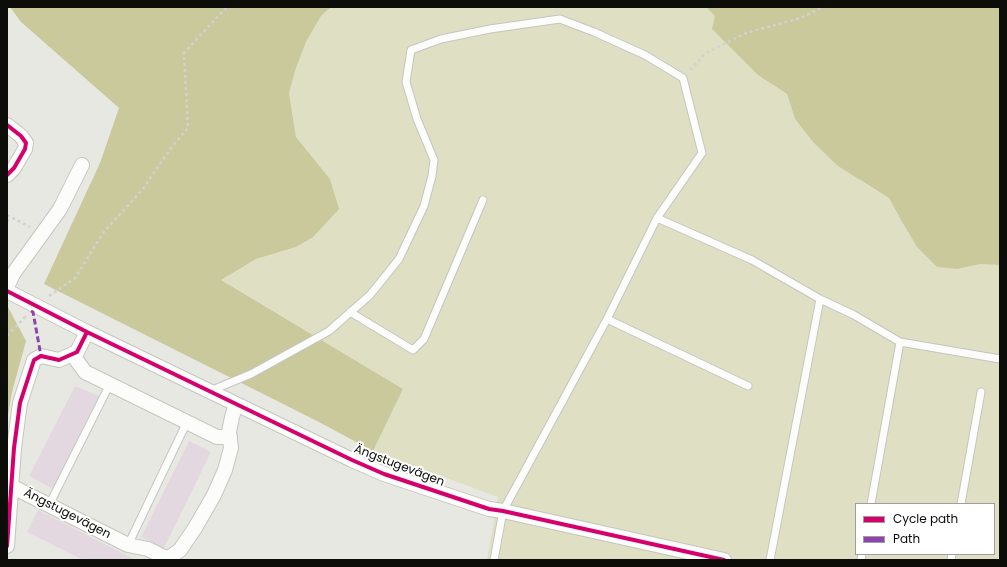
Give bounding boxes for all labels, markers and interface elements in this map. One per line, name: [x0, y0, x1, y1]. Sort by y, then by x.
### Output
street label: Ängstugevägen: [352, 442, 446, 490]
street label: Ängstugevägen: [21, 486, 113, 542]
legend: [855, 503, 995, 555]
text: Cycle path: [893, 510, 958, 527]
text: Path: [893, 530, 920, 547]

